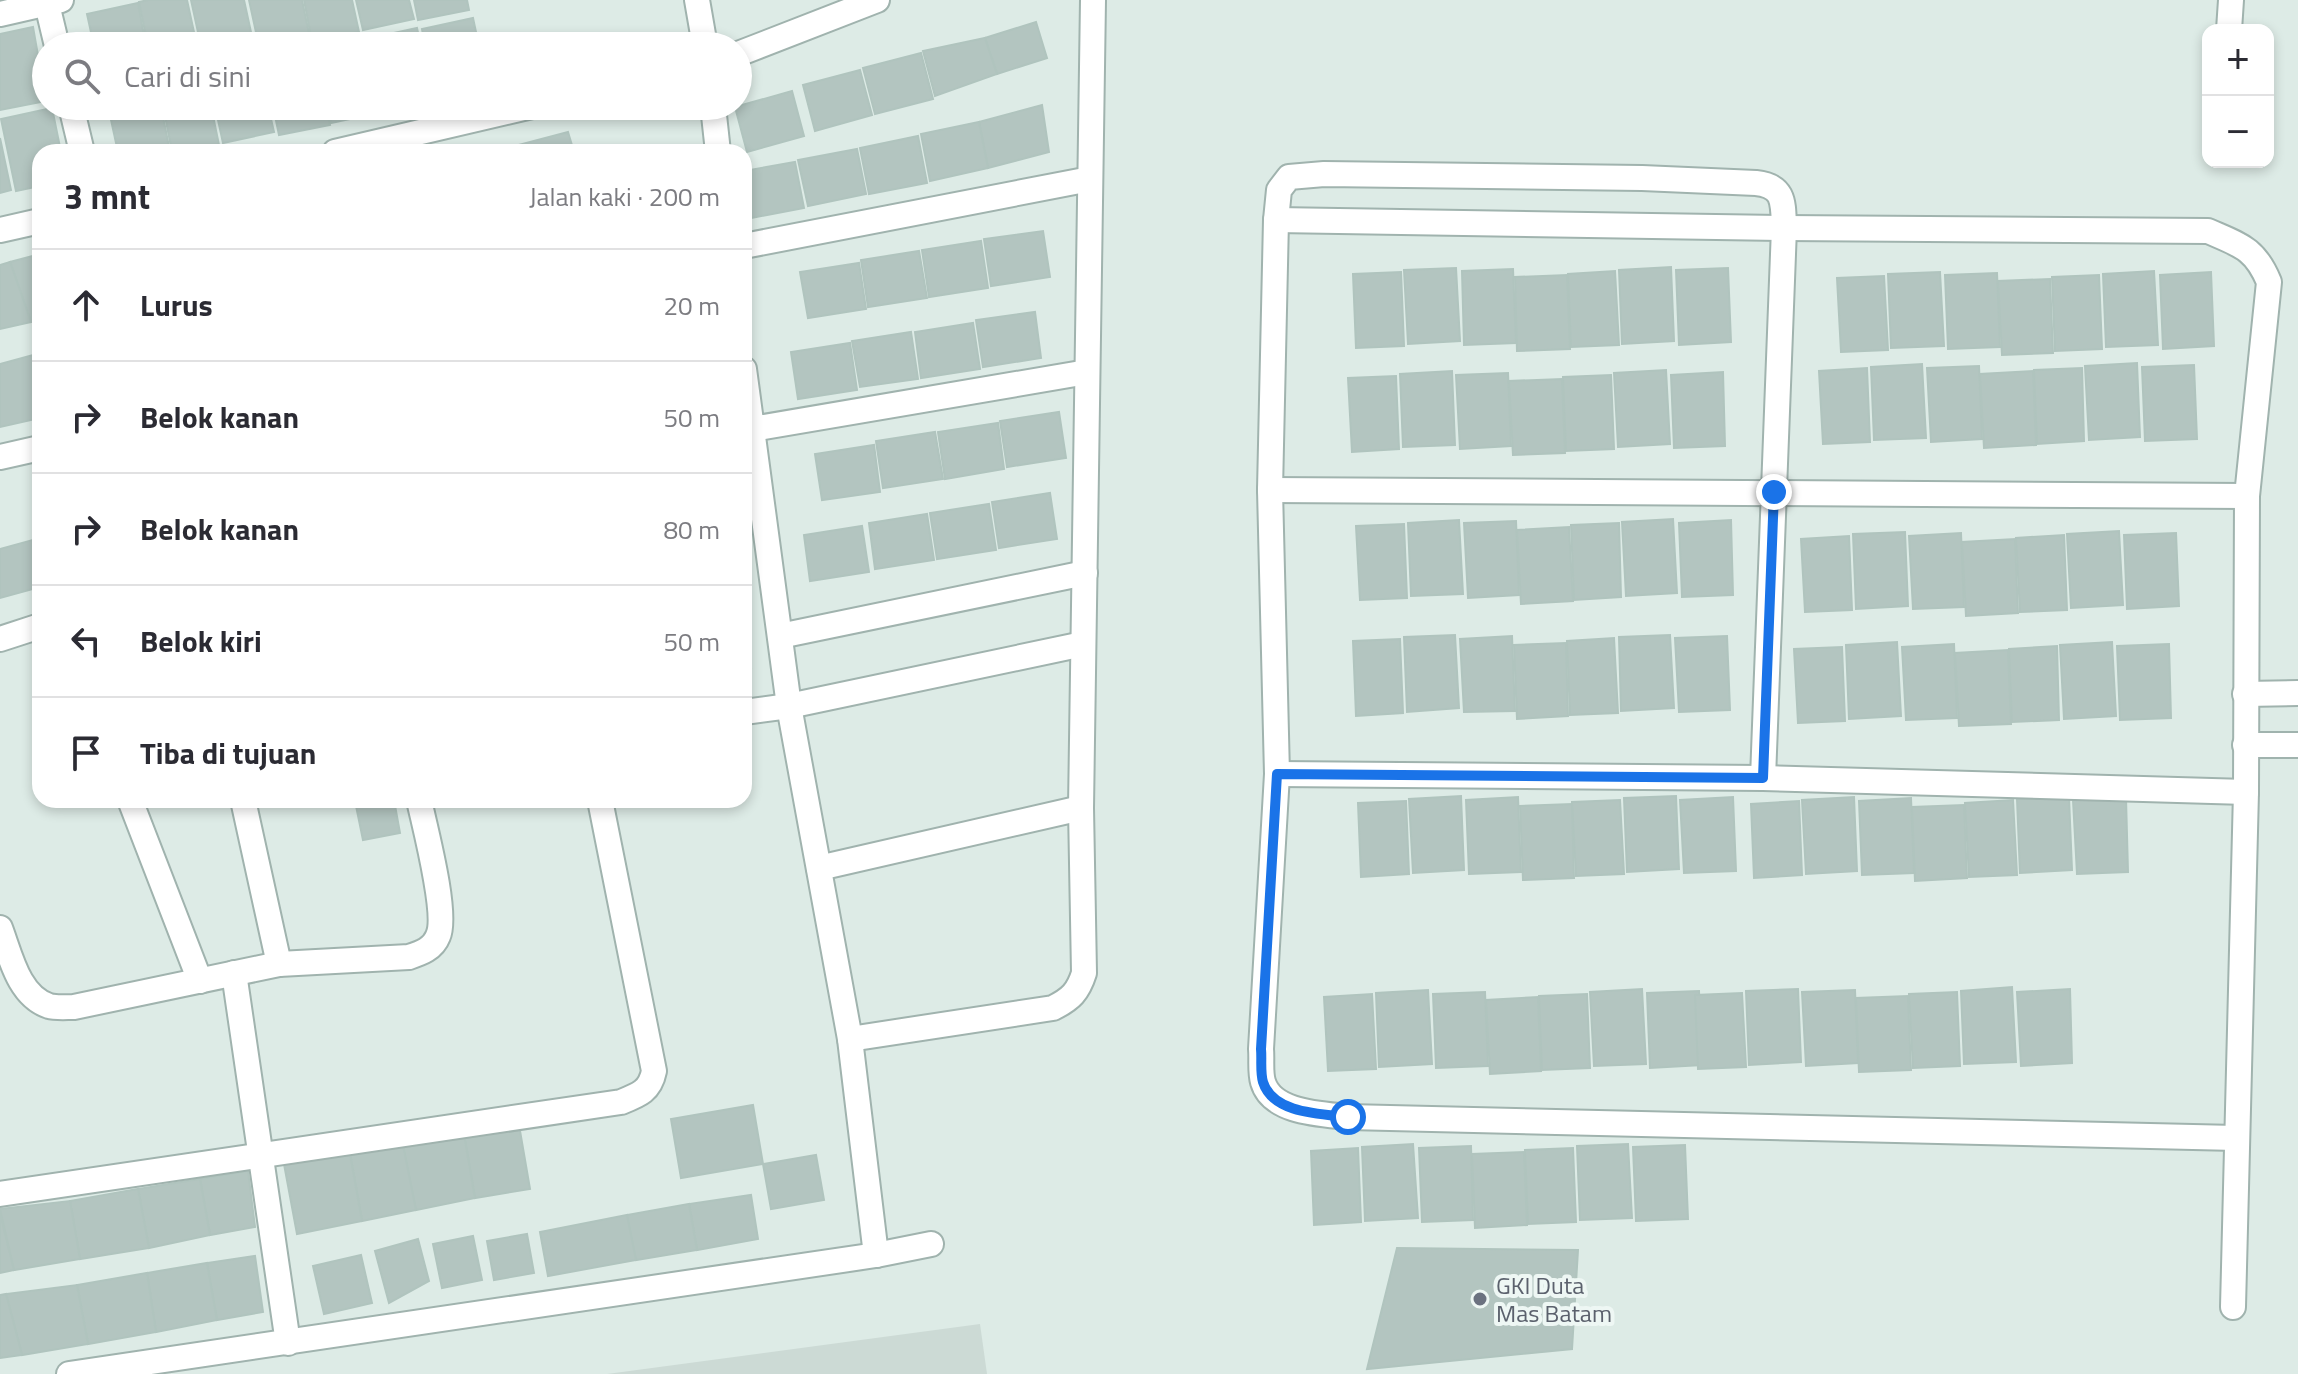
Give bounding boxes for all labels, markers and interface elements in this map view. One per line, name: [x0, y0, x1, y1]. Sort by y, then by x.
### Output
map controls: [2202, 24, 2274, 168]
button: +: [2202, 24, 2274, 96]
search box: [32, 32, 752, 120]
text: Cari di sini: [124, 53, 251, 99]
icon: search: [60, 54, 104, 98]
button: −: [2202, 96, 2274, 168]
text: 3 mnt: [64, 170, 150, 222]
text: Jalan kaki · 200 m: [529, 177, 720, 216]
text: Lurus: [140, 282, 213, 328]
icon: ahead: [64, 283, 108, 327]
text: 20 m: [663, 286, 720, 325]
text: Belok kanan: [140, 394, 299, 440]
icon: right: [64, 395, 108, 439]
text: 50 m: [663, 398, 720, 437]
route end: [1756, 474, 1792, 510]
text: Belok kanan: [140, 506, 299, 552]
icon: right: [64, 507, 108, 551]
text: 80 m: [663, 510, 720, 549]
text: Belok kiri: [140, 618, 262, 664]
icon: left: [64, 619, 108, 663]
text: 50 m: [663, 622, 720, 661]
text: Tiba di tujuan: [140, 730, 316, 776]
icon: arrive: [64, 731, 108, 775]
route start: [1330, 1099, 1366, 1135]
place label: GKI Duta Mas Batam: [1496, 1267, 1612, 1331]
marker: GKI Duta Mas Batam: [1471, 1290, 1489, 1308]

